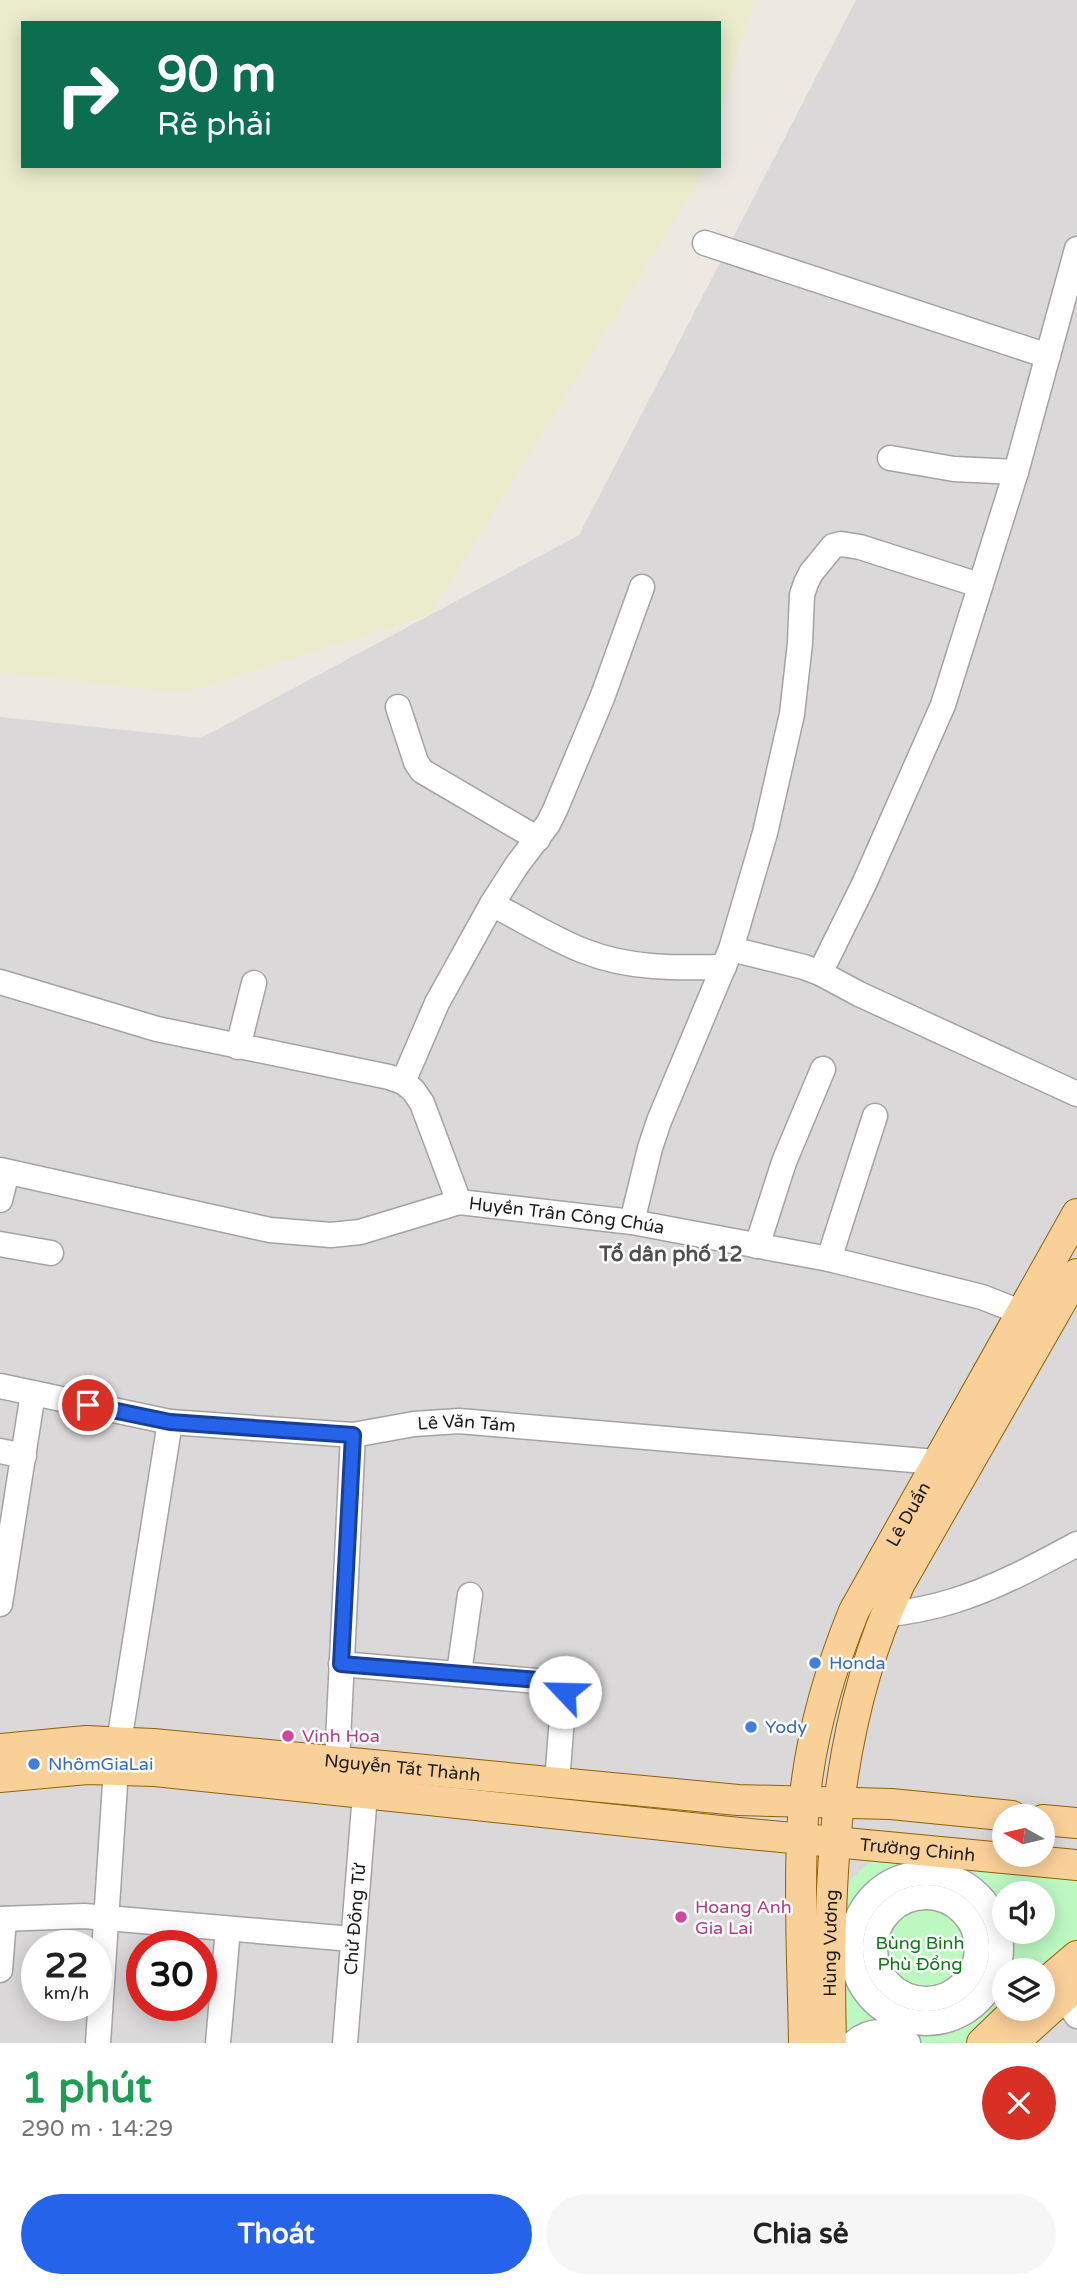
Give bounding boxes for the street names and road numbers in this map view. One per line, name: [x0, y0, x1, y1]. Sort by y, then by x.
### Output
street label: Huyền Trân Công Chúa: [468, 1192, 666, 1239]
street label: Lê Văn Tám: [417, 1410, 517, 1437]
street label: Lê Duẩn: [881, 1478, 935, 1551]
street label: Nguyễn Tất Thành: [323, 1749, 482, 1786]
street label: Trường Chinh: [859, 1833, 976, 1866]
street label: Chử Đồng Tử: [339, 1861, 371, 1976]
street label: Hùng Vương: [819, 1889, 843, 1997]

